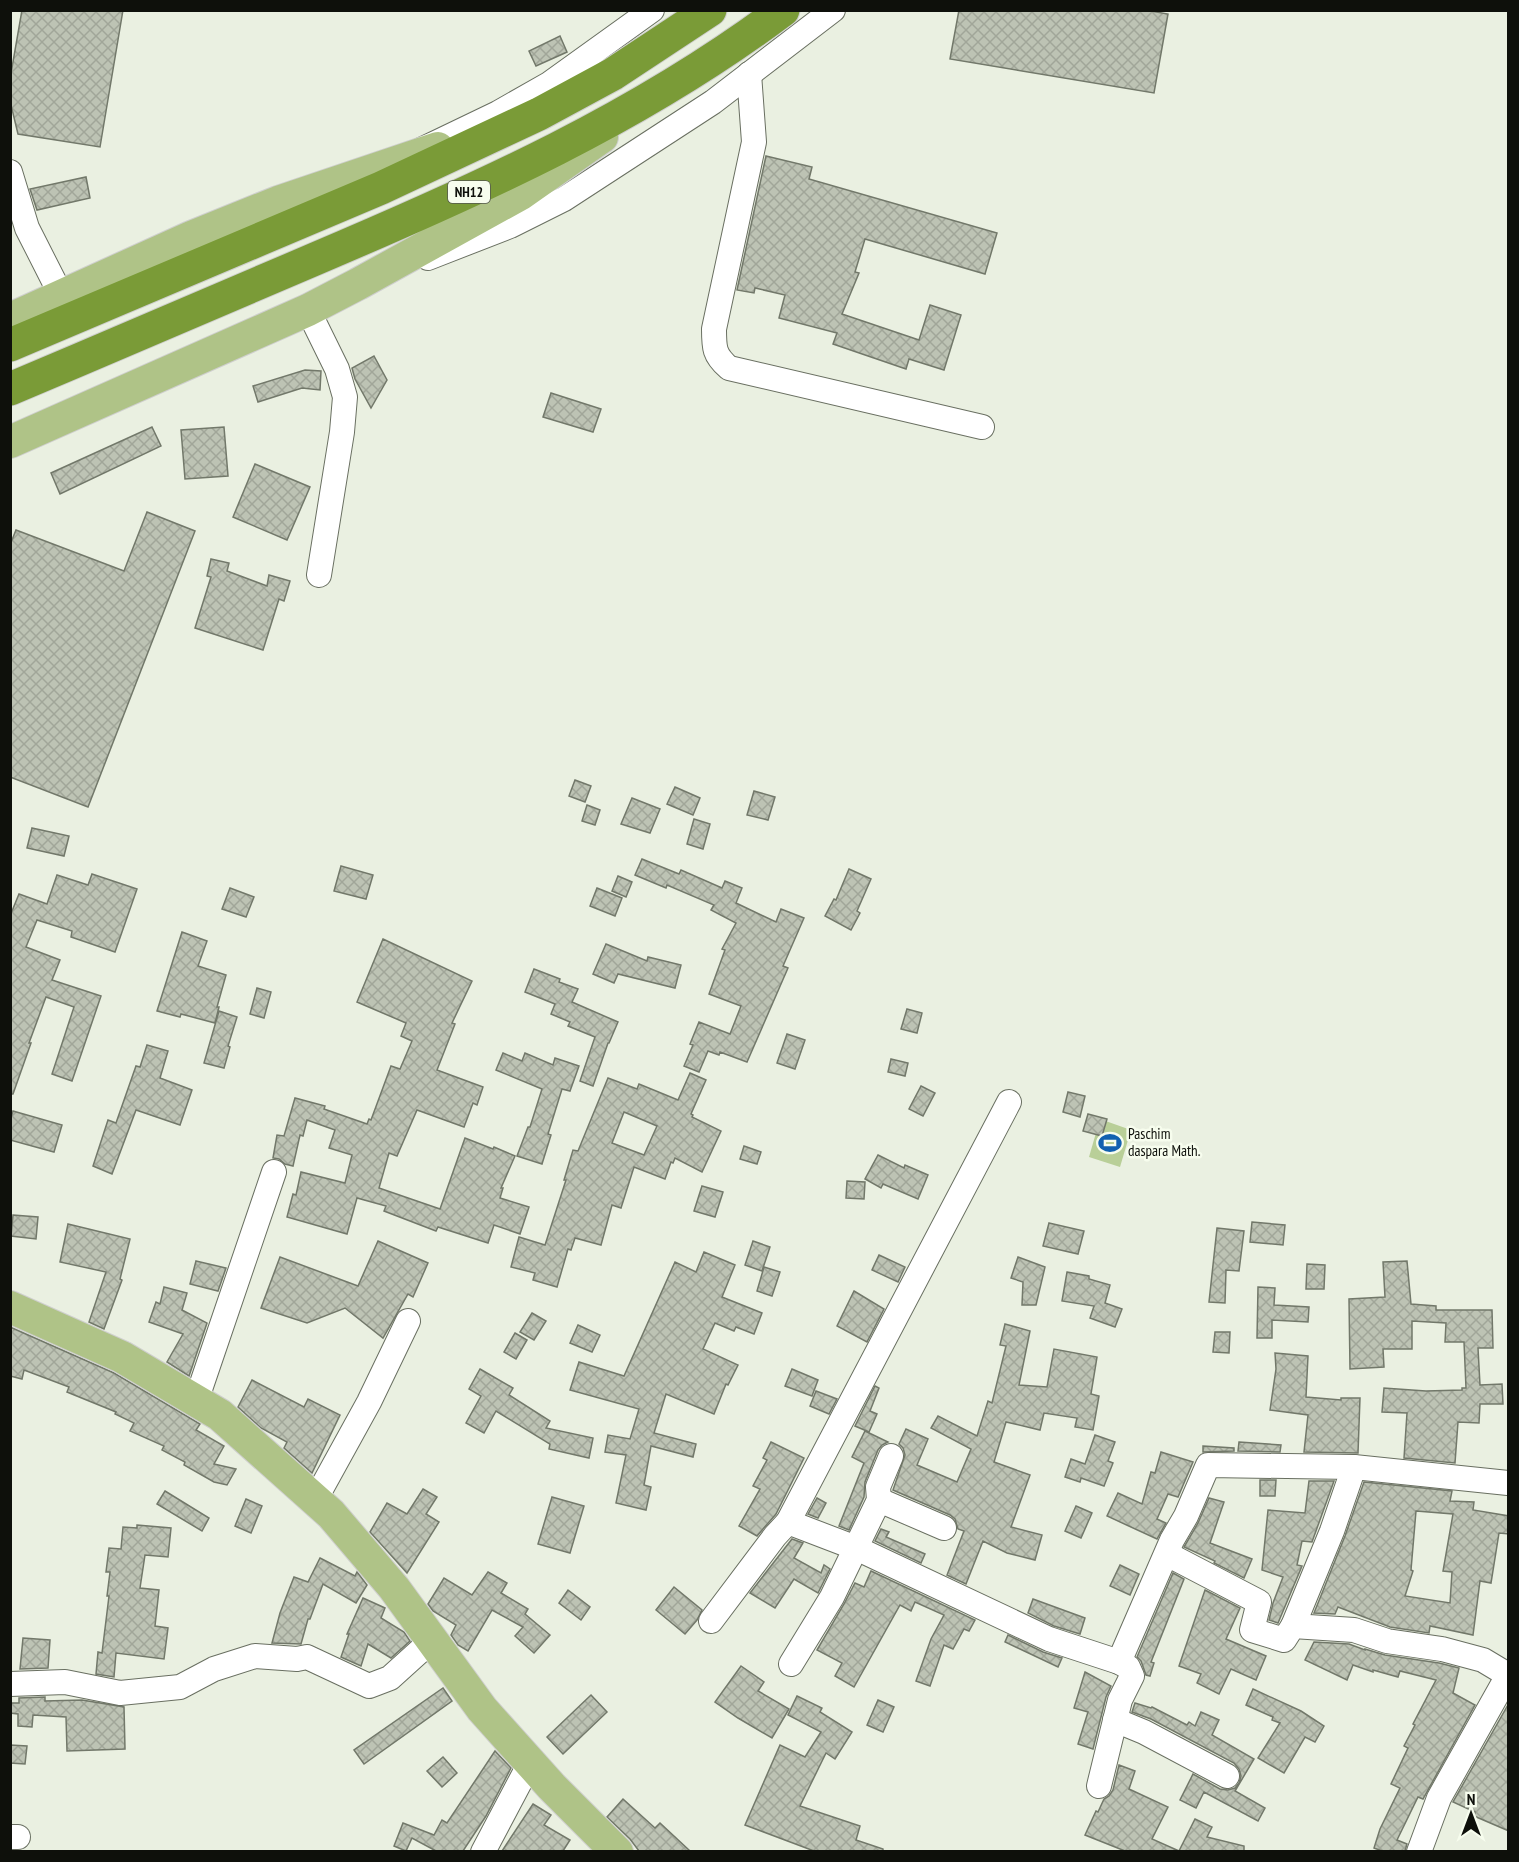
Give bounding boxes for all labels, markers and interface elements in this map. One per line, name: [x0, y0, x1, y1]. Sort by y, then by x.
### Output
road number: NH12: [448, 181, 490, 203]
place label: Paschim daspara Math.: [1128, 1124, 1201, 1160]
sports icon: Paschim daspara Math.: [1097, 1130, 1123, 1156]
north arrow: [1441, 1784, 1501, 1844]
text: N: [1467, 1789, 1475, 1809]

